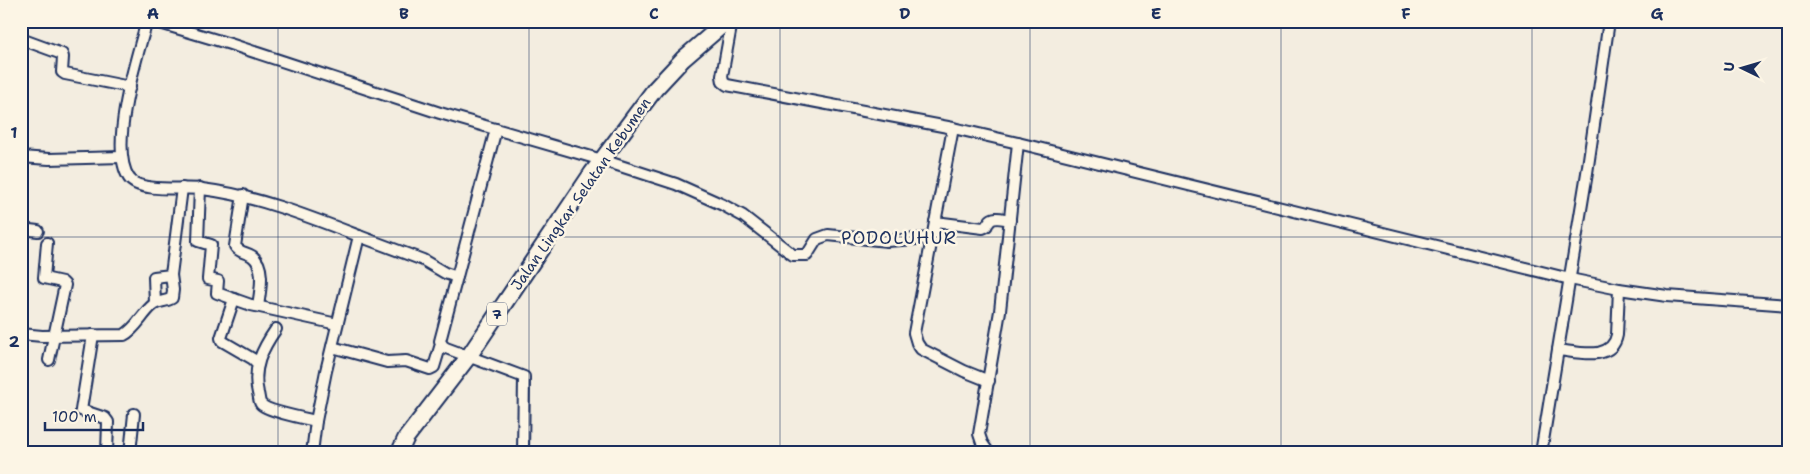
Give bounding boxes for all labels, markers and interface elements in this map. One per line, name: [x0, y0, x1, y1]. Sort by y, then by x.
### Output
text: A: [147, 3, 159, 24]
text: B: [399, 3, 409, 24]
text: C: [649, 3, 659, 24]
text: D: [899, 3, 911, 24]
text: E: [1151, 3, 1161, 24]
text: F: [1401, 3, 1411, 24]
text: G: [1651, 3, 1664, 24]
north arrow: [1718, 42, 1768, 92]
text: U: [1720, 61, 1738, 72]
street label: Jalan Lingkar Selatan Kebumen: [507, 94, 655, 294]
text: 1: [10, 122, 18, 143]
district label: PODOLUHUR: [841, 226, 957, 250]
road number: 7: [487, 302, 507, 326]
text: 2: [8, 331, 20, 352]
scale bar: [45, 399, 142, 431]
text: 100 m: [52, 407, 97, 427]

